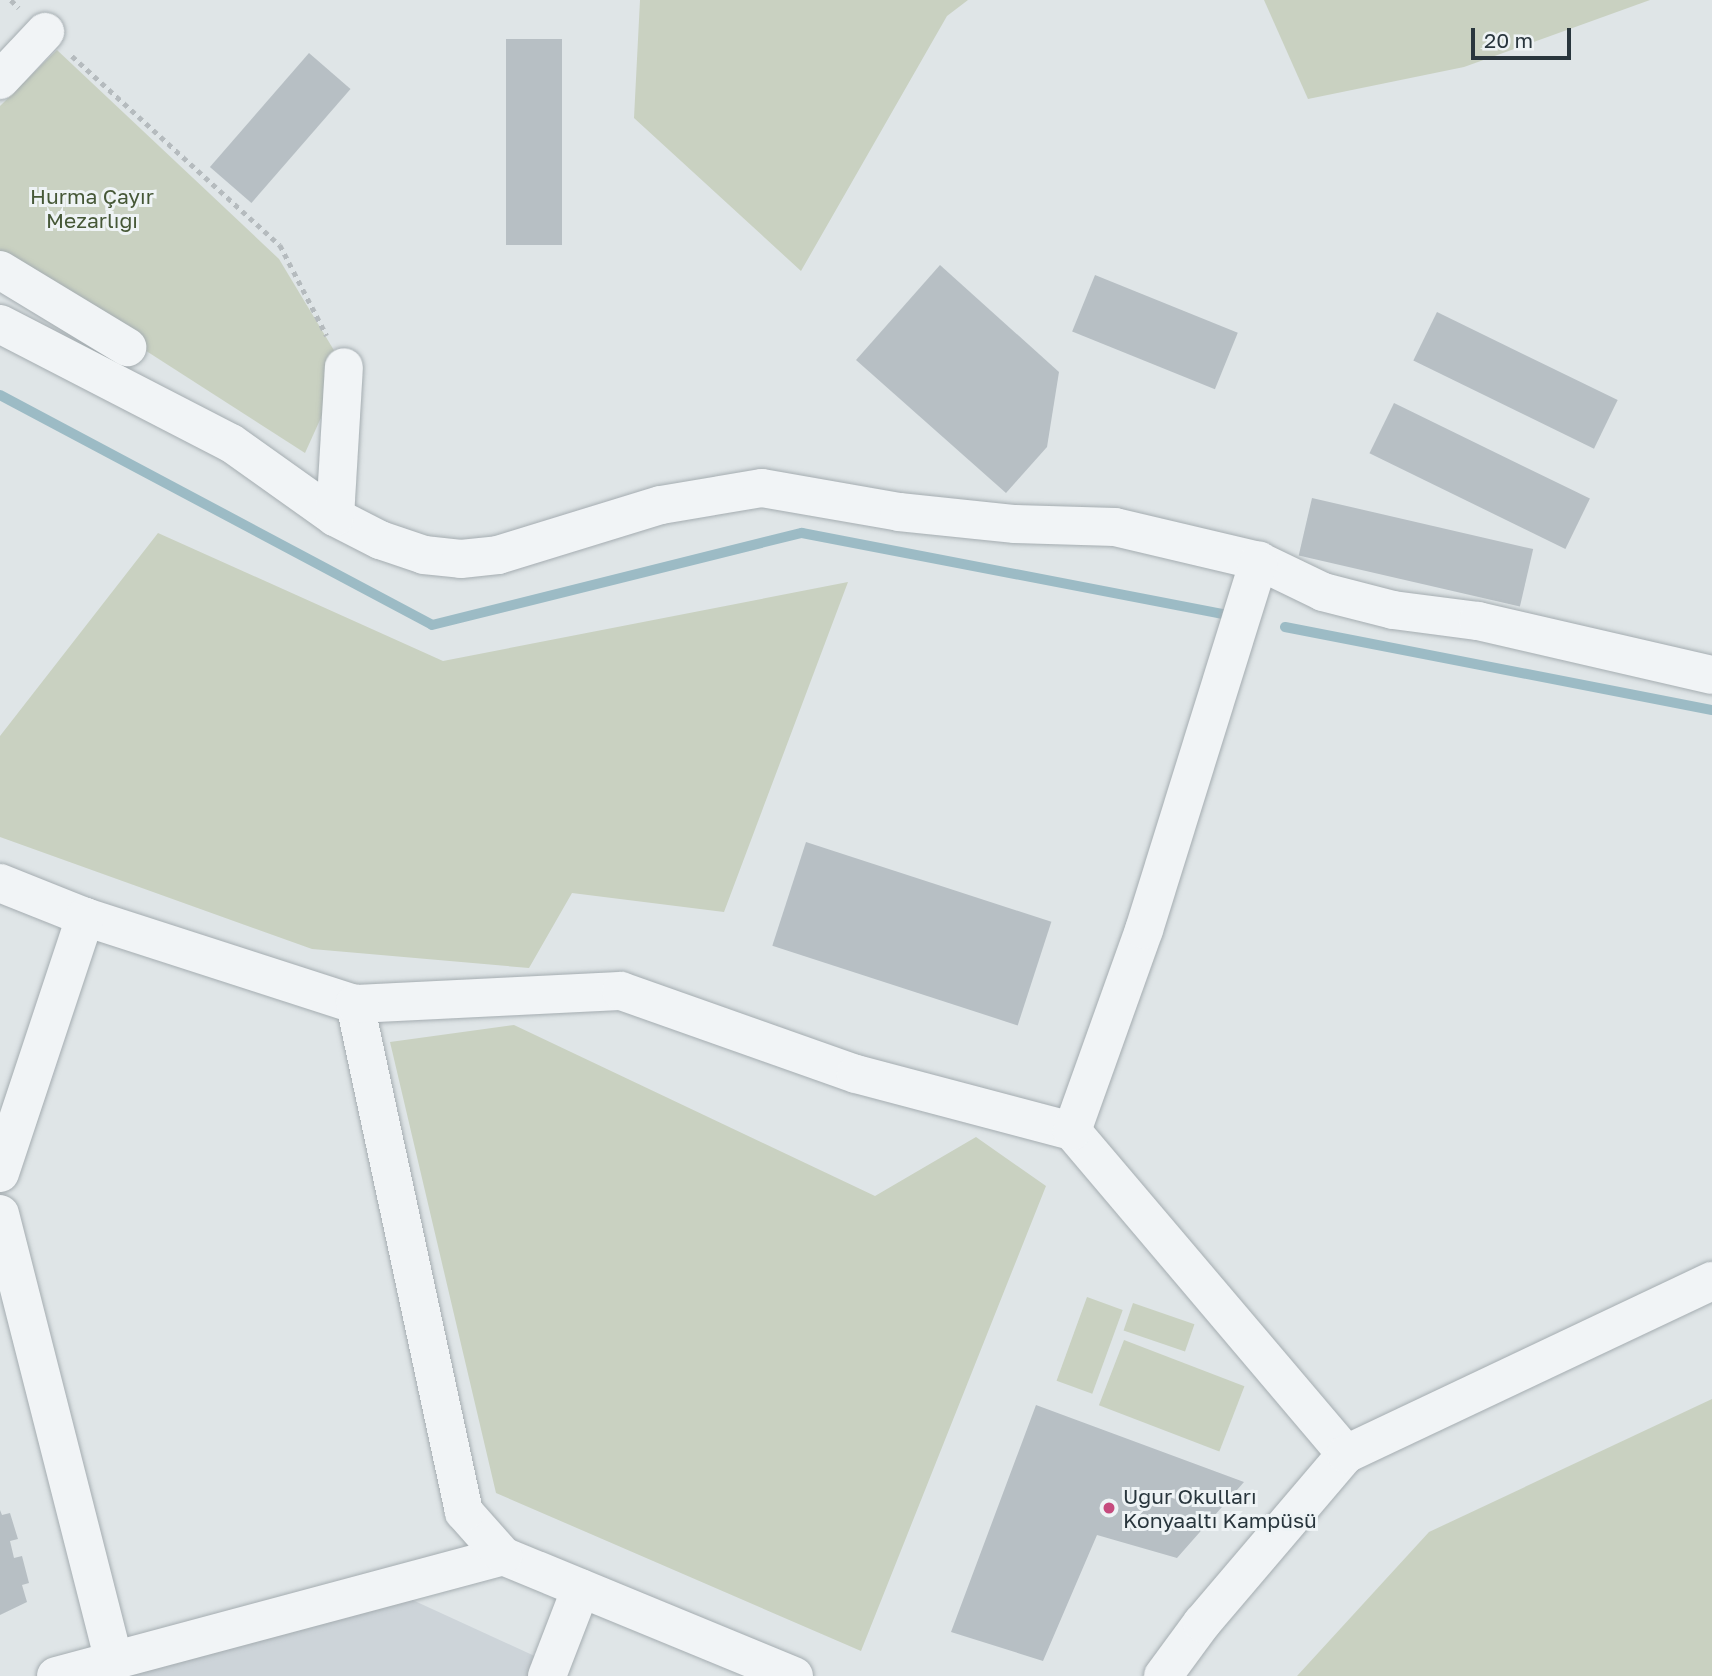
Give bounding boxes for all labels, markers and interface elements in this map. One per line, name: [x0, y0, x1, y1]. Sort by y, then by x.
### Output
scale bar: [1474, 14, 1574, 58]
text: 20 m: [1484, 27, 1533, 53]
park label: Hurma Çayır Mezarlığı: [30, 183, 154, 233]
place label: Uğur Okulları Konyaaltı Kampüsü: [1123, 1483, 1317, 1533]
marker: Uğur Okulları Konyaaltı Kampüsü: [1101, 1500, 1117, 1516]

